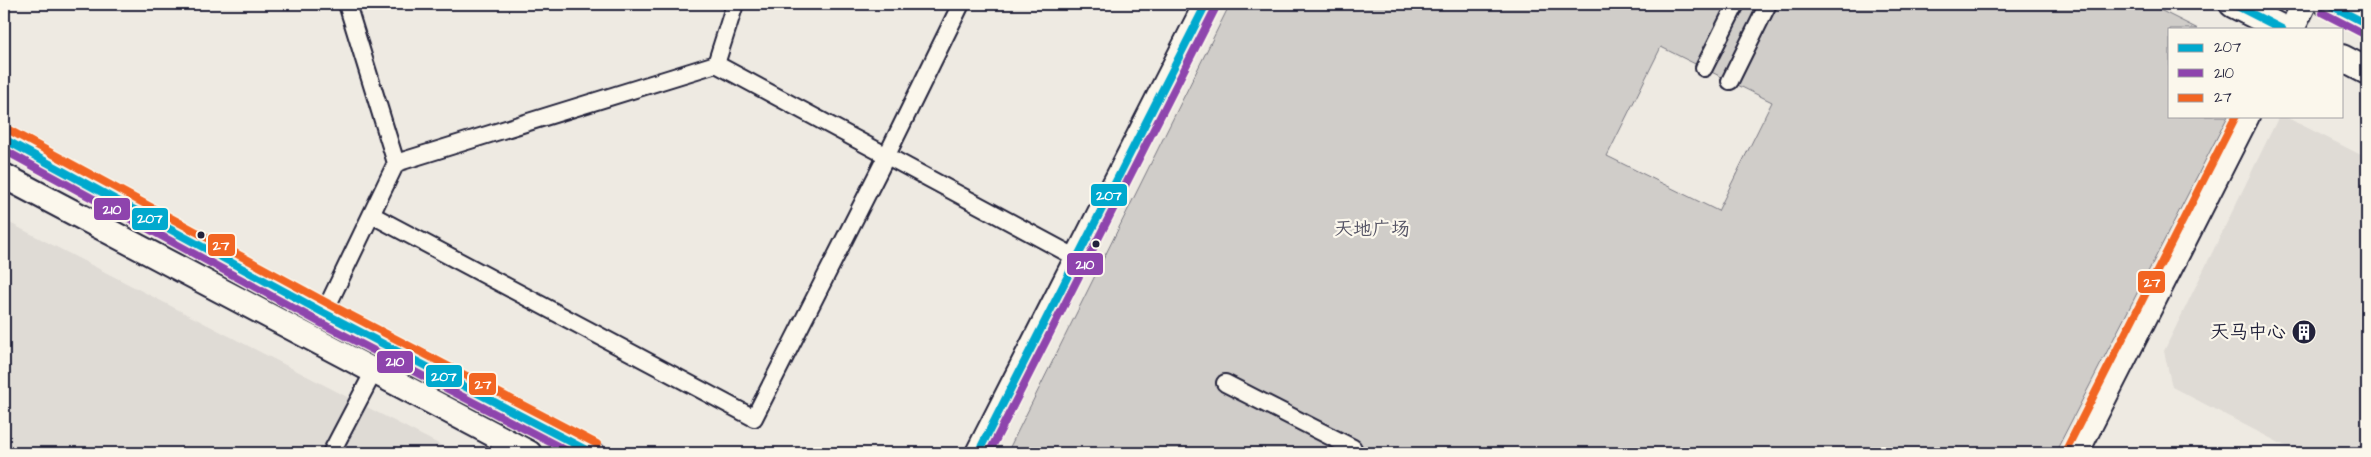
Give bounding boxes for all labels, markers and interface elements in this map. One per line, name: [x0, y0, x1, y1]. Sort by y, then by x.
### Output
legend: [2168, 28, 2344, 118]
text: 207: [2214, 37, 2241, 58]
text: 210: [2214, 63, 2235, 84]
text: 27: [2214, 87, 2232, 108]
line badge: 207: [1090, 183, 1128, 207]
text: 207: [1095, 186, 1122, 206]
line badge: 210: [93, 197, 131, 221]
text: 210: [102, 200, 121, 220]
line badge: 207: [131, 207, 169, 231]
text: 207: [136, 209, 163, 229]
park label: 天地广场: [1334, 216, 1410, 243]
unlabelled marker: [196, 230, 206, 240]
line badge: 27: [207, 233, 236, 257]
text: 27: [212, 236, 230, 256]
unlabelled marker: [1091, 239, 1101, 249]
line badge: 210: [1066, 252, 1104, 276]
text: 210: [1075, 255, 1094, 275]
line badge: 27: [2137, 270, 2166, 294]
text: 27: [2143, 273, 2161, 293]
place label: 天马中心: [2210, 319, 2286, 346]
building icon: 天马中心: [2291, 319, 2317, 345]
line badge: 210: [376, 350, 414, 374]
text: 210: [385, 352, 404, 372]
line badge: 207: [425, 364, 463, 388]
text: 207: [430, 367, 457, 387]
line badge: 27: [468, 372, 497, 396]
text: 27: [474, 375, 492, 395]

